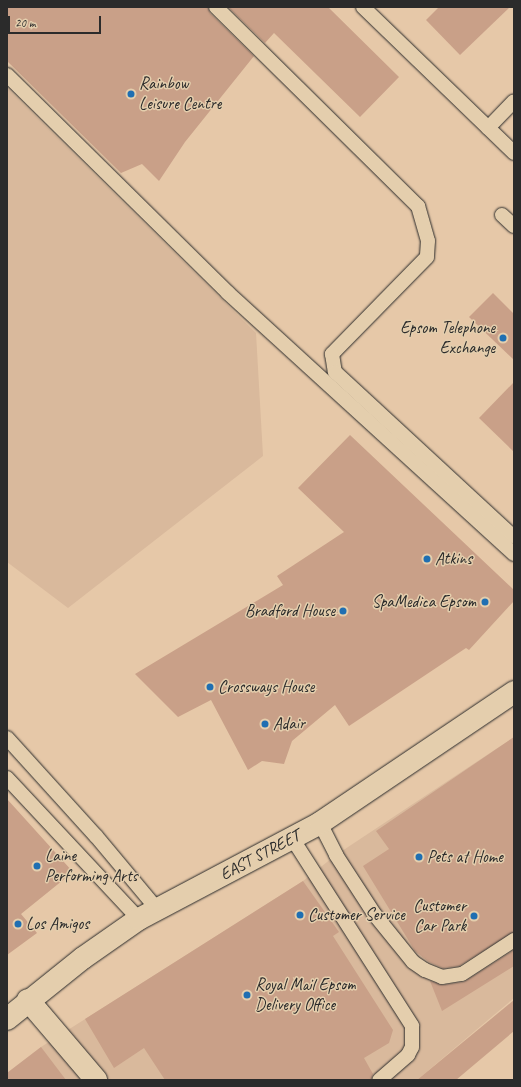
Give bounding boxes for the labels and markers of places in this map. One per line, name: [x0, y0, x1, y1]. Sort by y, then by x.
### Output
place label: Rainbow Leisure Centre: [139, 74, 221, 114]
marker: Rainbow Leisure Centre: [126, 89, 136, 99]
place label: Epsom Telephone Exchange: [400, 318, 495, 358]
marker: Epsom Telephone Exchange: [498, 333, 508, 343]
place label: Atkins: [435, 549, 472, 569]
marker: Atkins: [422, 554, 432, 564]
place label: SpaMedica Epsom: [372, 592, 476, 612]
marker: SpaMedica Epsom: [479, 596, 491, 608]
place label: Bradford House: [245, 601, 335, 621]
marker: Bradford House: [338, 606, 348, 616]
place label: Crossways House: [218, 677, 314, 697]
marker: Crossways House: [205, 682, 215, 692]
place label: Adair: [273, 714, 305, 734]
marker: Adair: [260, 719, 270, 729]
place label: Laine Performing Arts: [45, 846, 138, 886]
place label: Pets at Home: [427, 847, 503, 867]
marker: Pets at Home: [414, 852, 424, 862]
marker: Laine Performing Arts: [32, 861, 42, 871]
place label: Customer Car Park: [413, 896, 466, 936]
place label: Customer Service: [308, 905, 405, 925]
marker: Customer Service: [295, 910, 305, 920]
marker: Customer Car Park: [469, 911, 479, 921]
place label: Los Amigos: [26, 914, 88, 934]
marker: Los Amigos: [13, 919, 23, 929]
place label: Royal Mail Epsom Delivery Office: [255, 975, 356, 1015]
marker: Royal Mail Epsom Delivery Office: [242, 990, 252, 1000]

